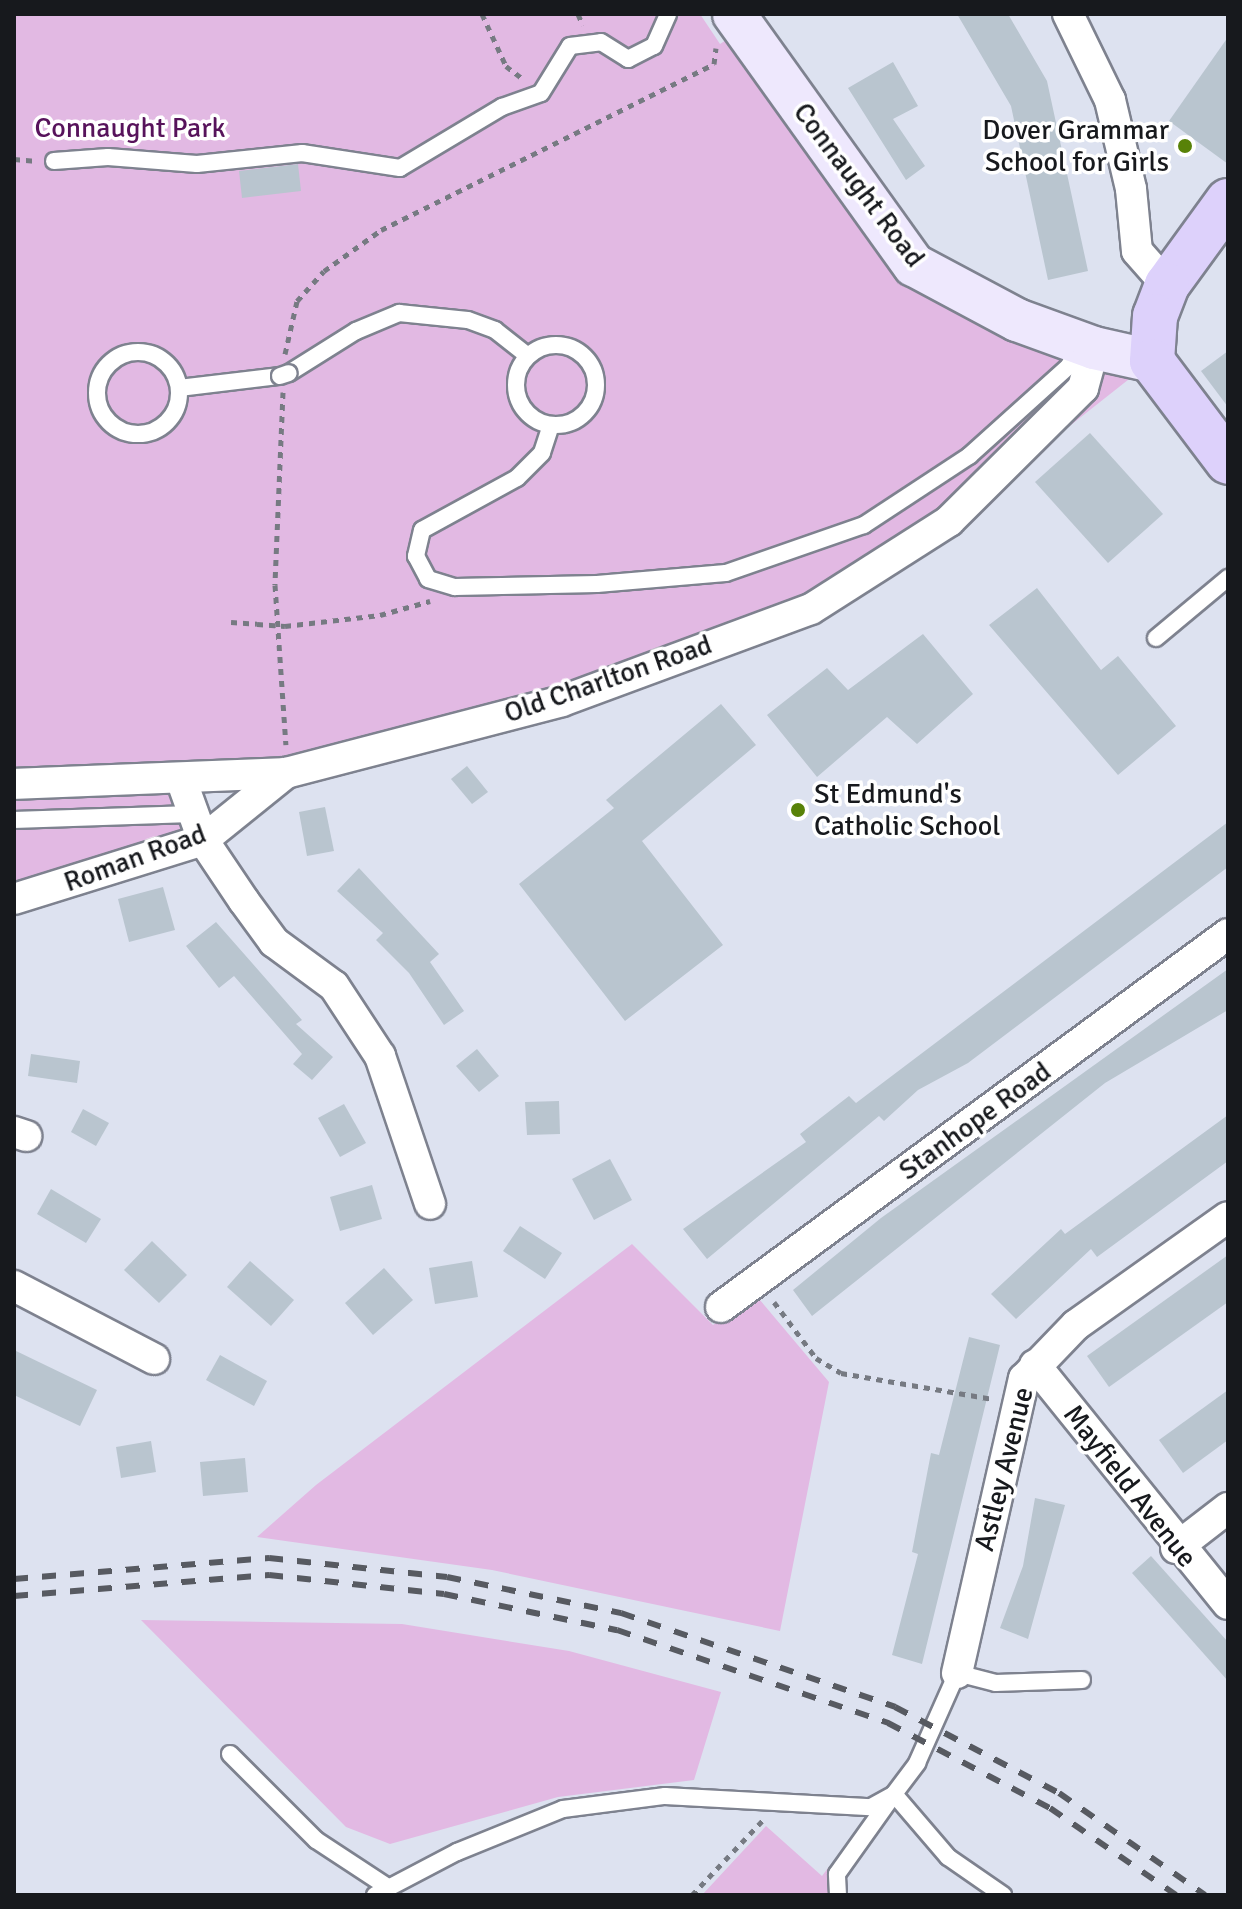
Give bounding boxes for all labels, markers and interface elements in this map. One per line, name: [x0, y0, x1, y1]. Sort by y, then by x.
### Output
street label: Connaught Road: [786, 96, 932, 274]
park label: Connaught Park: [34, 111, 226, 145]
place label: Dover Grammar School for Girls: [982, 113, 1169, 179]
marker: Dover Grammar School for Girls: [1176, 137, 1194, 155]
street label: Old Charlton Road: [500, 628, 716, 730]
place label: St Edmund's Catholic School: [814, 777, 1001, 843]
marker: St Edmund's Catholic School: [789, 801, 807, 819]
street label: Roman Road: [59, 817, 211, 899]
street label: Stanhope Road: [892, 1055, 1058, 1187]
street label: Astley Avenue: [967, 1384, 1041, 1554]
street label: Mayfield Avenue: [1056, 1398, 1204, 1574]

